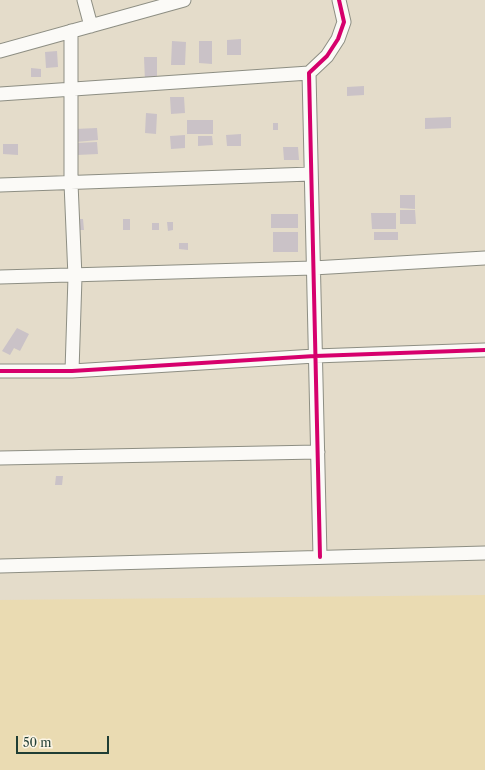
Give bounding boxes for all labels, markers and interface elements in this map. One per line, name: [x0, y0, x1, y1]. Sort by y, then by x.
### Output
scale bar: [18, 728, 111, 754]
text: 50 m: [23, 735, 52, 750]

